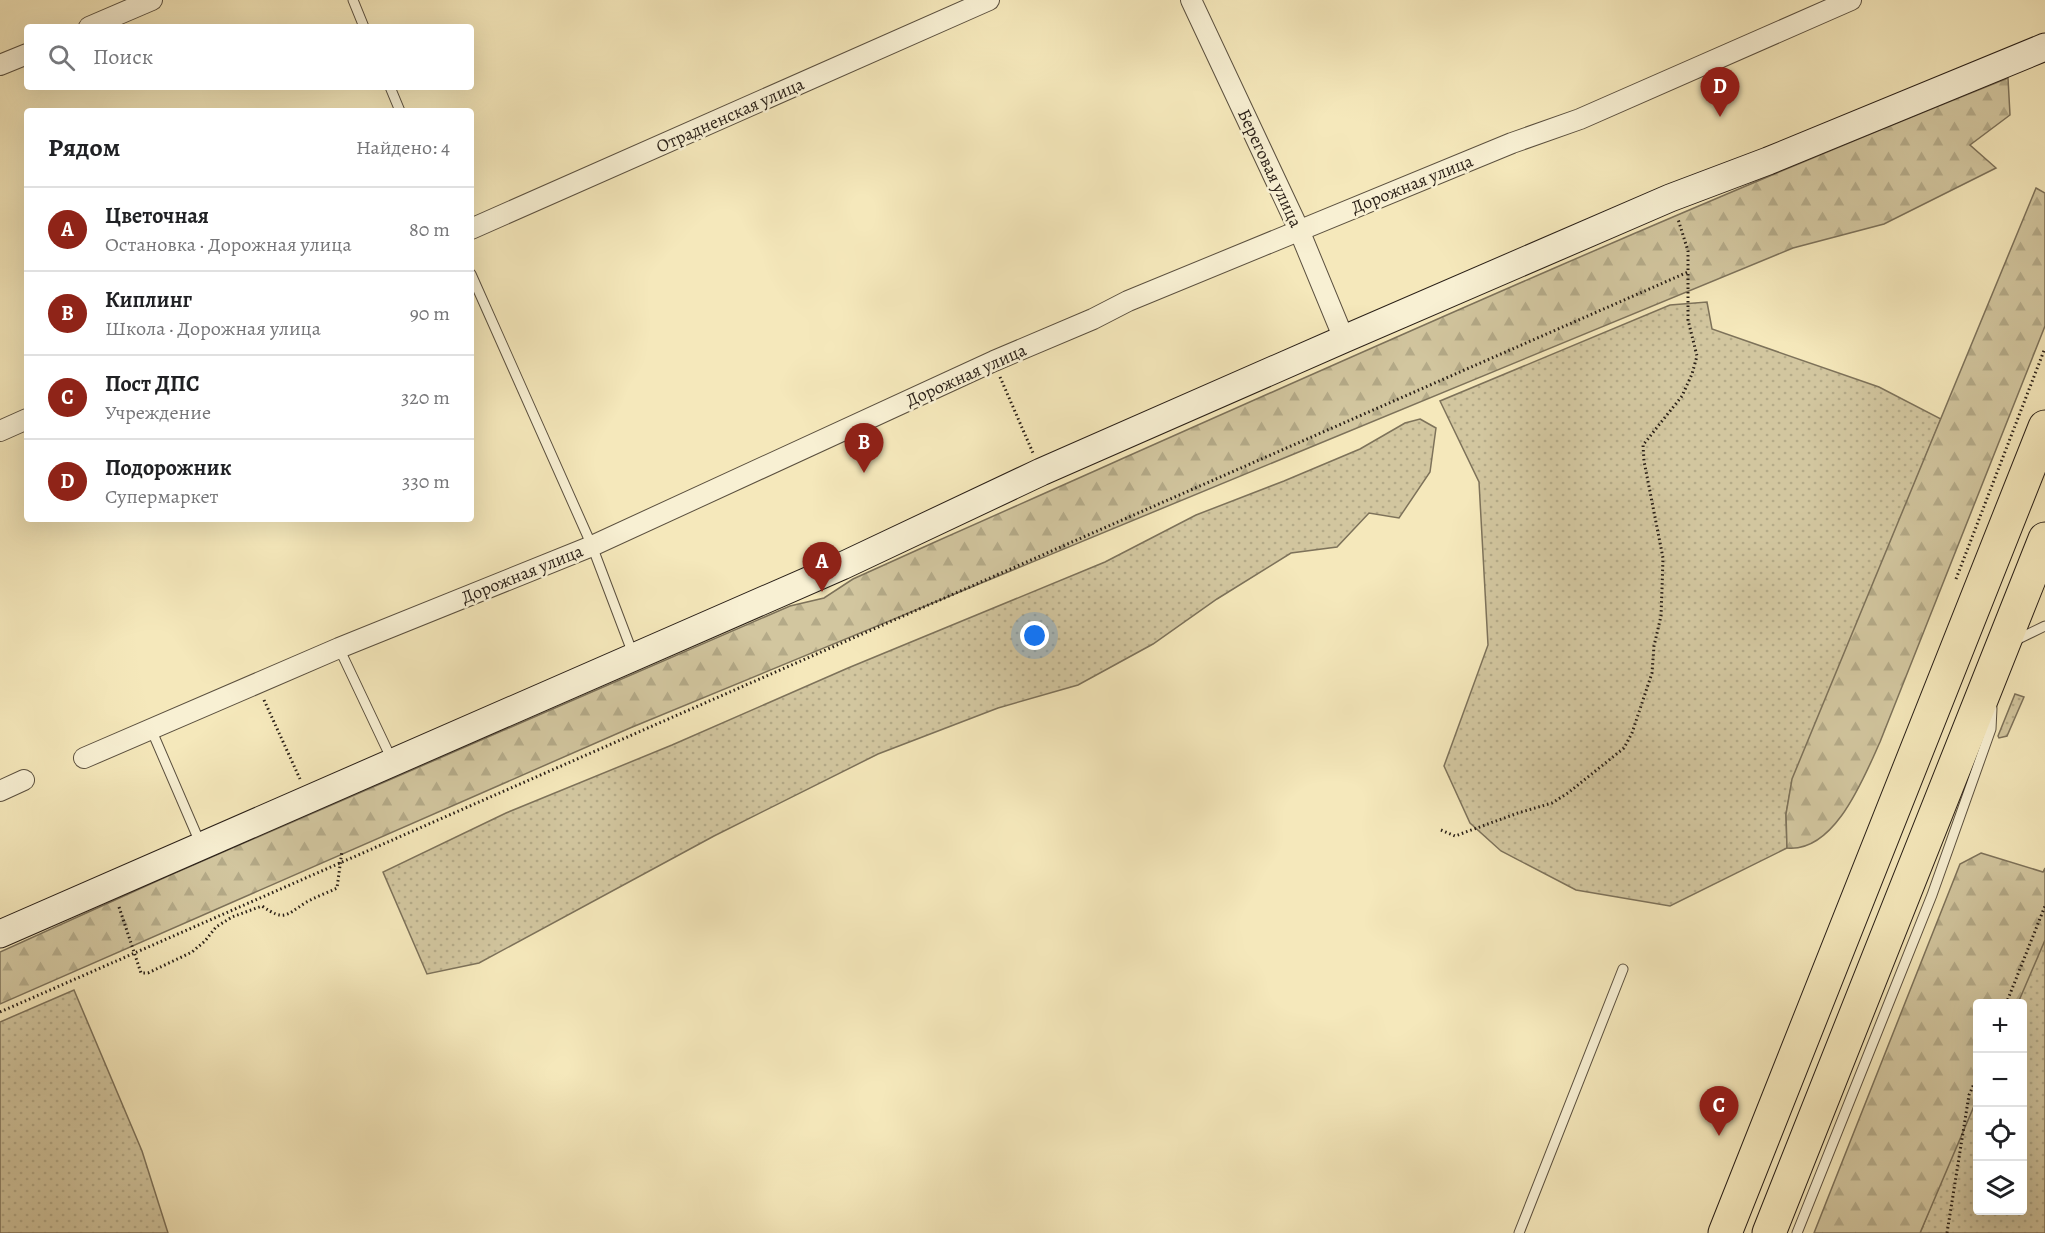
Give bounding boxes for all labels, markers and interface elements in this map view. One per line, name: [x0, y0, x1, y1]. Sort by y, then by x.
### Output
search box: [24, 24, 474, 90]
icon: search: [45, 41, 78, 74]
text: Поиск: [93, 42, 153, 72]
pin: D: [1700, 68, 1740, 117]
street label: Отрадненская улица: [652, 71, 808, 158]
street label: Береговая улица: [1232, 105, 1308, 232]
text: Рядом: [48, 130, 120, 165]
text: Найдено: 4: [356, 134, 450, 161]
street label: Дорожная улица: [1348, 148, 1477, 219]
text: Цветочная: [105, 201, 209, 231]
text: A: [61, 216, 74, 243]
text: 80 m: [409, 216, 450, 243]
text: Остановка · Дорожная улица: [105, 231, 352, 258]
text: Киплинг: [105, 285, 192, 315]
text: B: [61, 300, 74, 327]
text: 90 m: [410, 300, 450, 327]
text: Школа · Дорожная улица: [105, 315, 321, 342]
street label: Дорожная улица: [902, 337, 1031, 412]
text: Пост ДПС: [105, 369, 199, 399]
text: C: [61, 384, 74, 411]
text: 320 m: [401, 384, 450, 411]
text: Учреждение: [105, 399, 211, 426]
pin: B: [844, 424, 884, 473]
text: Подорожник: [105, 453, 232, 483]
text: D: [61, 468, 74, 495]
text: 330 m: [402, 468, 450, 495]
text: Супермаркет: [105, 483, 219, 510]
street label: Дорожная улица: [458, 538, 587, 609]
pin: A: [802, 542, 842, 592]
your location: [1020, 621, 1049, 650]
map controls: [1973, 999, 2027, 1215]
button: +: [1973, 999, 2027, 1053]
button: −: [1973, 1053, 2027, 1107]
pin: C: [1700, 1086, 1738, 1136]
button: locate: [1973, 1107, 2027, 1161]
button: layers: [1973, 1161, 2027, 1215]

